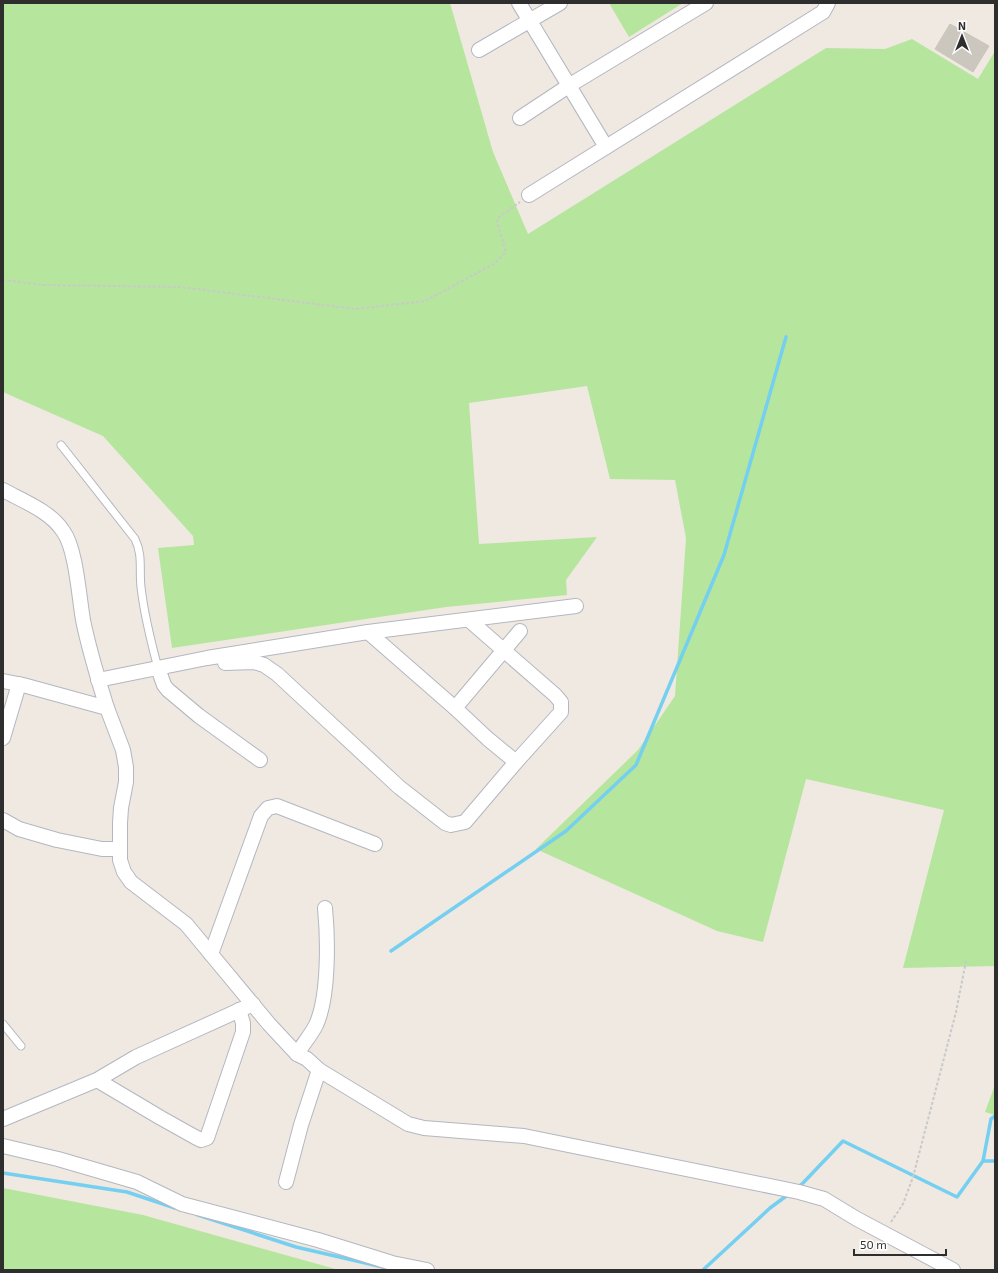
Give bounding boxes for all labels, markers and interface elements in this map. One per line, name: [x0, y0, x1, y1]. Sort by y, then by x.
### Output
north arrow: [942, 16, 982, 56]
text: N: [958, 19, 966, 32]
scale bar: [854, 1231, 946, 1257]
text: 50 m: [860, 1237, 887, 1251]

